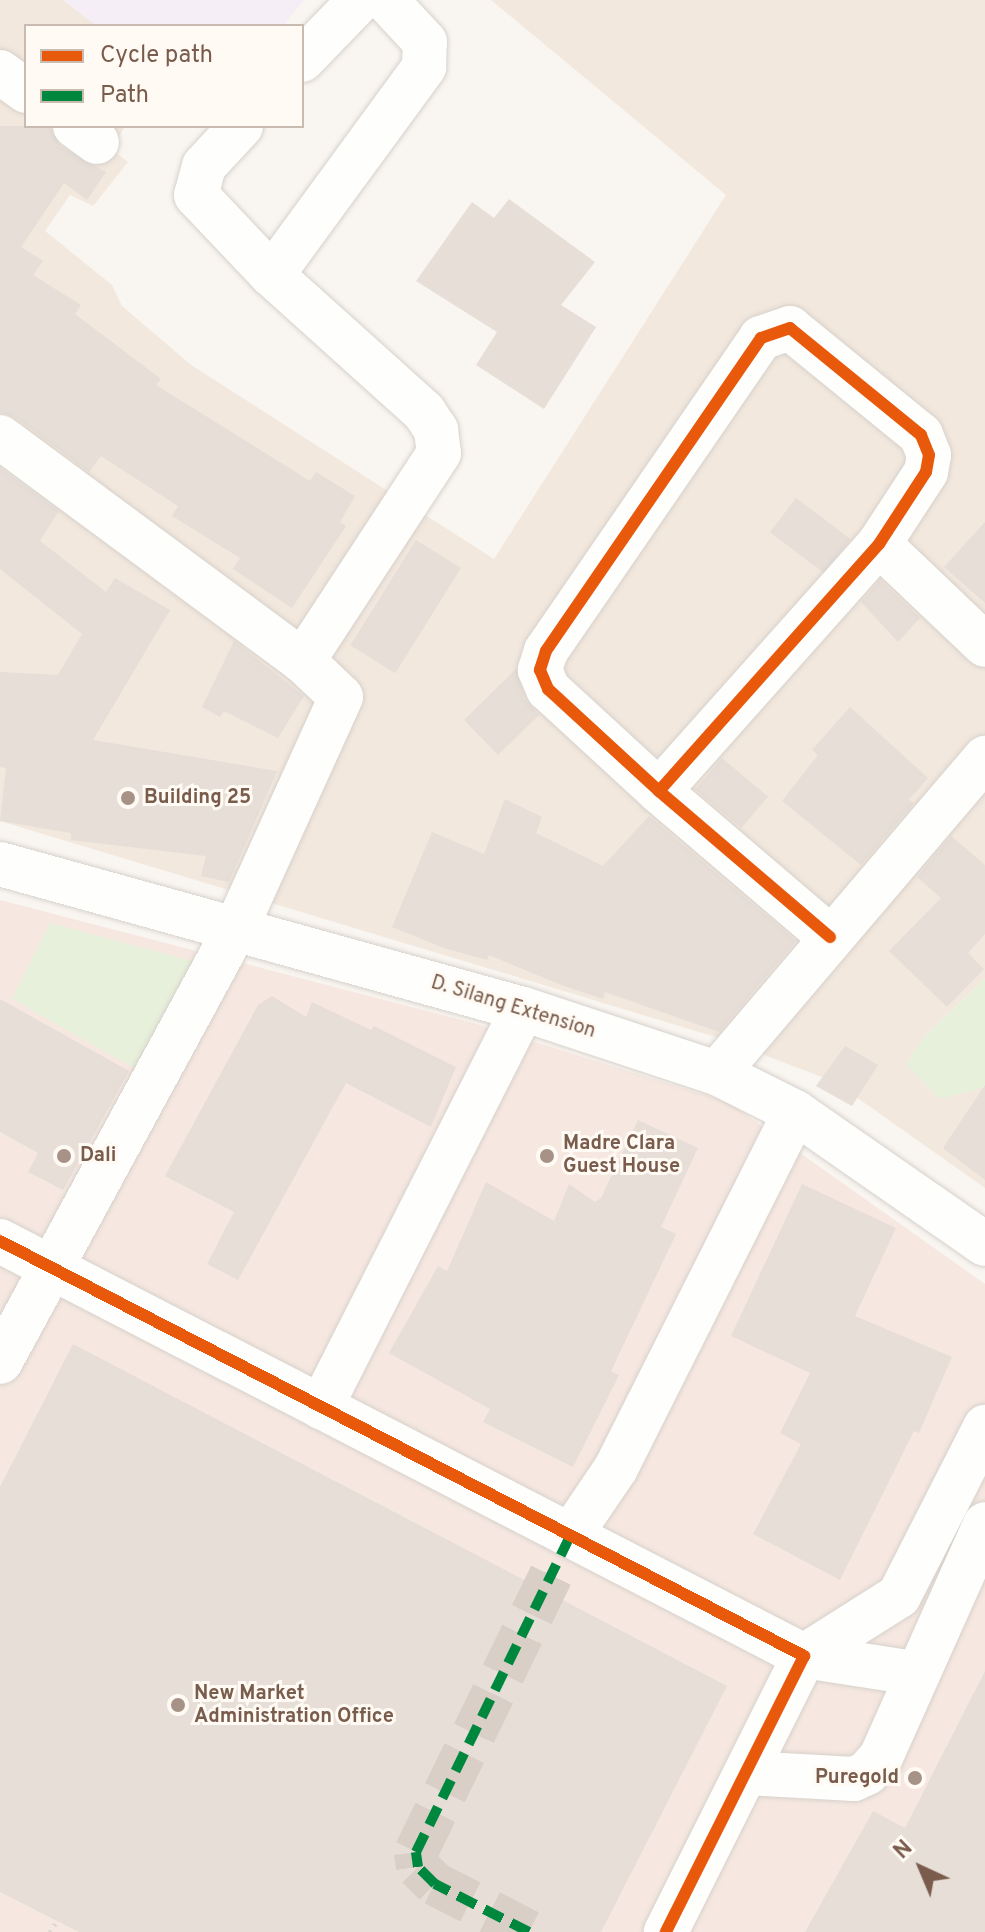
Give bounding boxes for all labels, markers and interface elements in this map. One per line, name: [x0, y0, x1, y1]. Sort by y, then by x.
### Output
legend: [24, 24, 304, 128]
text: Cycle path: [100, 41, 213, 71]
text: Path: [100, 81, 149, 111]
place label: Building 25: [144, 786, 251, 810]
marker: Building 25: [119, 789, 137, 807]
street label: D. Silang Extension: [428, 972, 598, 1044]
place label: Madre Clara Guest House: [563, 1132, 680, 1179]
place label: Dali: [80, 1144, 116, 1168]
marker: Dali: [55, 1147, 73, 1165]
marker: Madre Clara Guest House: [538, 1147, 556, 1165]
place label: New Market Administration Office: [194, 1682, 394, 1729]
marker: New Market Administration Office: [169, 1696, 187, 1714]
place label: Puregold: [815, 1766, 899, 1790]
marker: Puregold: [906, 1769, 924, 1787]
north arrow: [881, 1828, 961, 1908]
text: N: [889, 1835, 919, 1866]

